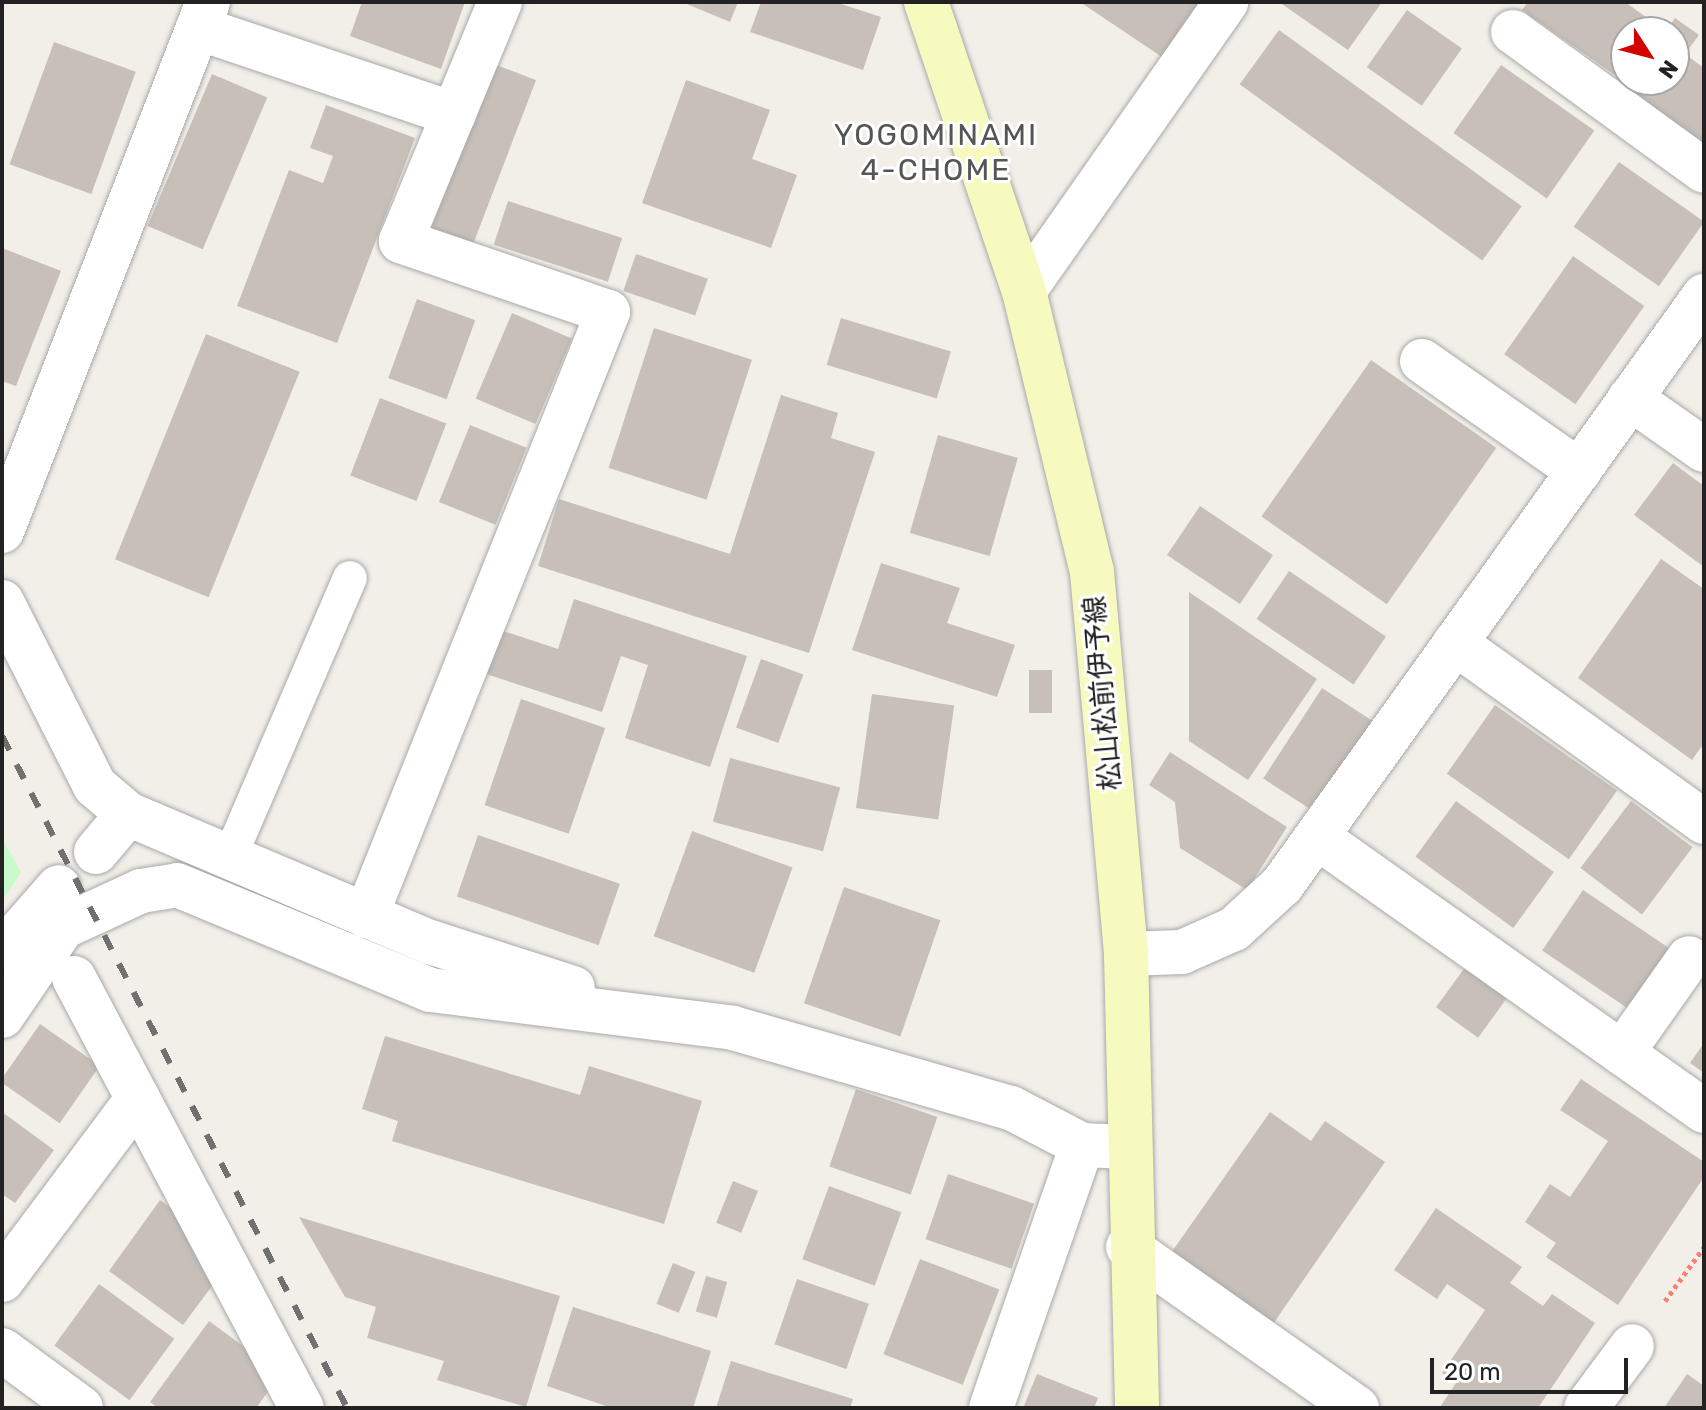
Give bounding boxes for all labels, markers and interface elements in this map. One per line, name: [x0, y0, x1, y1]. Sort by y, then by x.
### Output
north arrow: [1610, 16, 1690, 96]
text: N: [1653, 55, 1684, 84]
district label: YOGOMINAMI 4-CHOME: [834, 117, 1038, 188]
street label: 松山松前伊予線: [1078, 594, 1128, 792]
scale bar: [1434, 1342, 1632, 1392]
text: 20 m: [1444, 1358, 1501, 1386]

